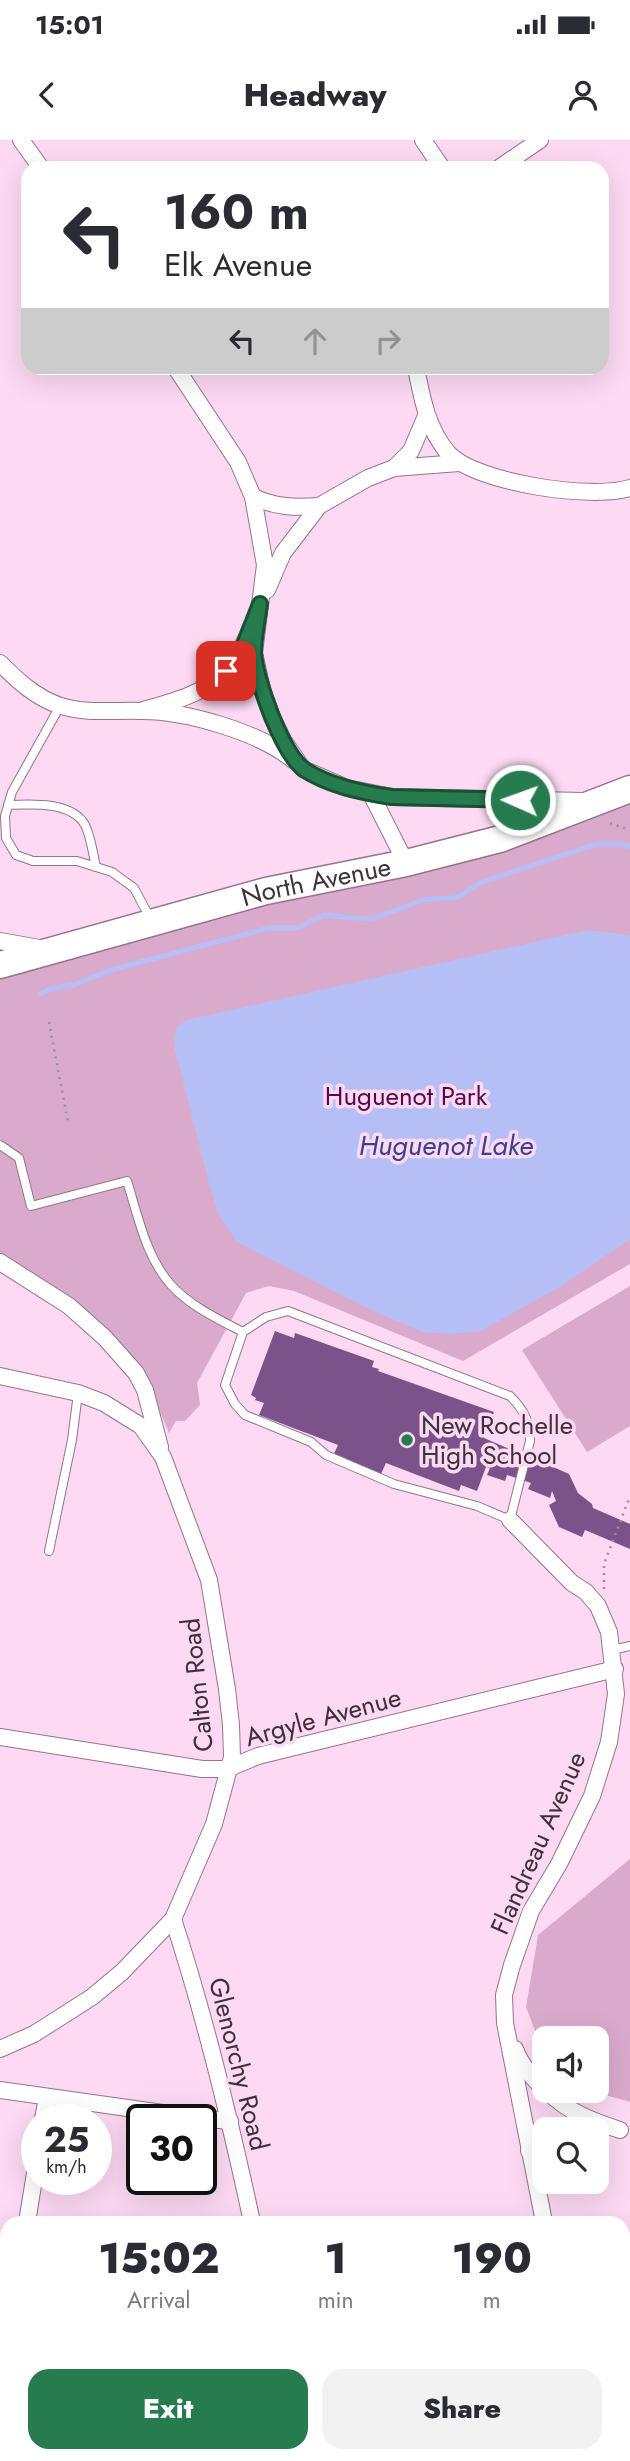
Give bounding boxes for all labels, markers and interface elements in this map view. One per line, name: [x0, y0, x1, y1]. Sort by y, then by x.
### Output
text: 15:01: [35, 6, 104, 44]
text: Headway: [244, 72, 386, 118]
icon: back: [28, 76, 66, 114]
icon: person: [564, 76, 602, 114]
text: 160 m: [164, 177, 309, 247]
icon: left: [49, 189, 140, 280]
text: Elk Avenue: [164, 242, 312, 288]
icon: left: [223, 322, 261, 360]
icon: ahead: [296, 322, 334, 360]
icon: right: [369, 322, 407, 360]
pin: [196, 641, 256, 701]
icon: arrive: [207, 652, 245, 690]
position arrow: [483, 763, 557, 837]
street label: North Avenue: [237, 847, 394, 916]
park label: Huguenot Park: [325, 1077, 488, 1115]
water label: Huguenot Lake: [359, 1125, 533, 1166]
place label: New Rochelle High School: [421, 1406, 573, 1474]
marker: New Rochelle High School: [399, 1432, 415, 1448]
street label: Calton Road: [171, 1616, 223, 1754]
street label: Argyle Avenue: [241, 1678, 405, 1756]
street label: Flandreau Avenue: [481, 1745, 595, 1941]
street label: Glenorchy Road: [199, 1973, 279, 2155]
map controls: [532, 2026, 609, 2194]
button: sound: [532, 2026, 609, 2103]
speed limit sign: 30: [126, 2104, 217, 2195]
text: 25: [44, 2115, 89, 2165]
button: search: [532, 2117, 609, 2194]
text: km/h: [46, 2154, 87, 2180]
text: 15:02: [98, 2228, 219, 2289]
text: 1: [325, 2228, 347, 2289]
text: 190: [452, 2228, 532, 2289]
text: Arrival: [127, 2283, 191, 2317]
text: min: [318, 2283, 354, 2317]
text: m: [483, 2283, 501, 2317]
button: Exit: [28, 2369, 308, 2449]
button: Share: [322, 2369, 602, 2449]

